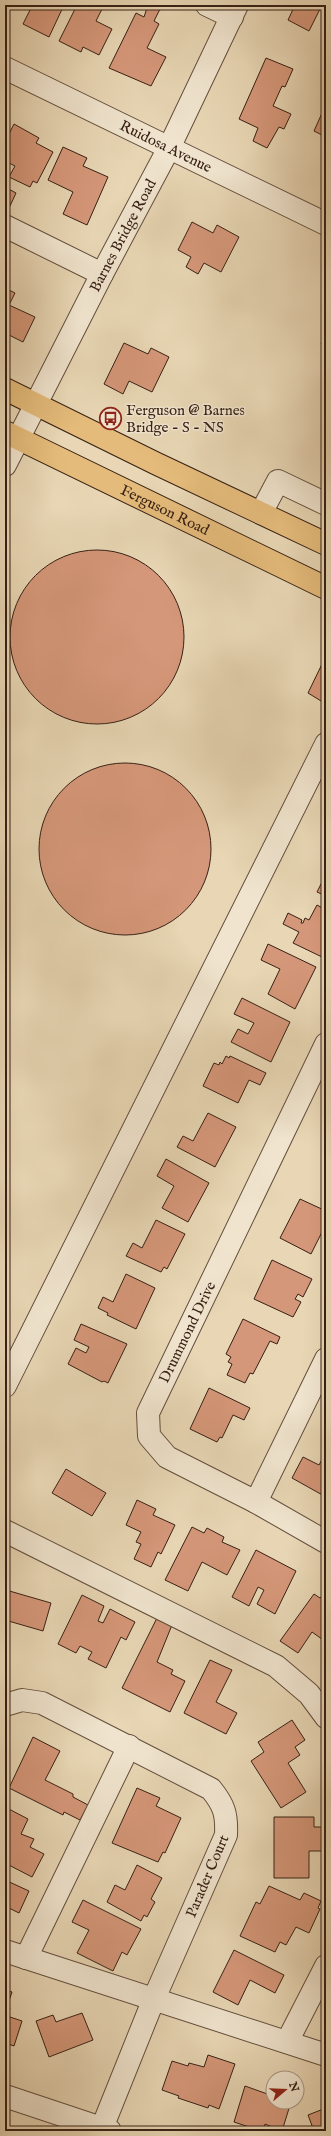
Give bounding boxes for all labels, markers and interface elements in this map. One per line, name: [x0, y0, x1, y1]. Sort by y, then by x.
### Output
street label: Ruidosa Avenue: [117, 116, 215, 177]
street label: Barnes Bridge Road: [85, 175, 161, 295]
place label: Ferguson @ Barnes Bridge - S - NS: [126, 401, 245, 437]
bus stop icon: Ferguson @ Barnes Bridge - S - NS: [97, 406, 123, 432]
street label: Ferguson Road: [117, 481, 213, 540]
street label: Drummond Drive: [155, 1278, 220, 1386]
street label: Parader Court: [182, 1832, 233, 1920]
north arrow: [265, 2070, 305, 2110]
text: N: [285, 2079, 302, 2094]

